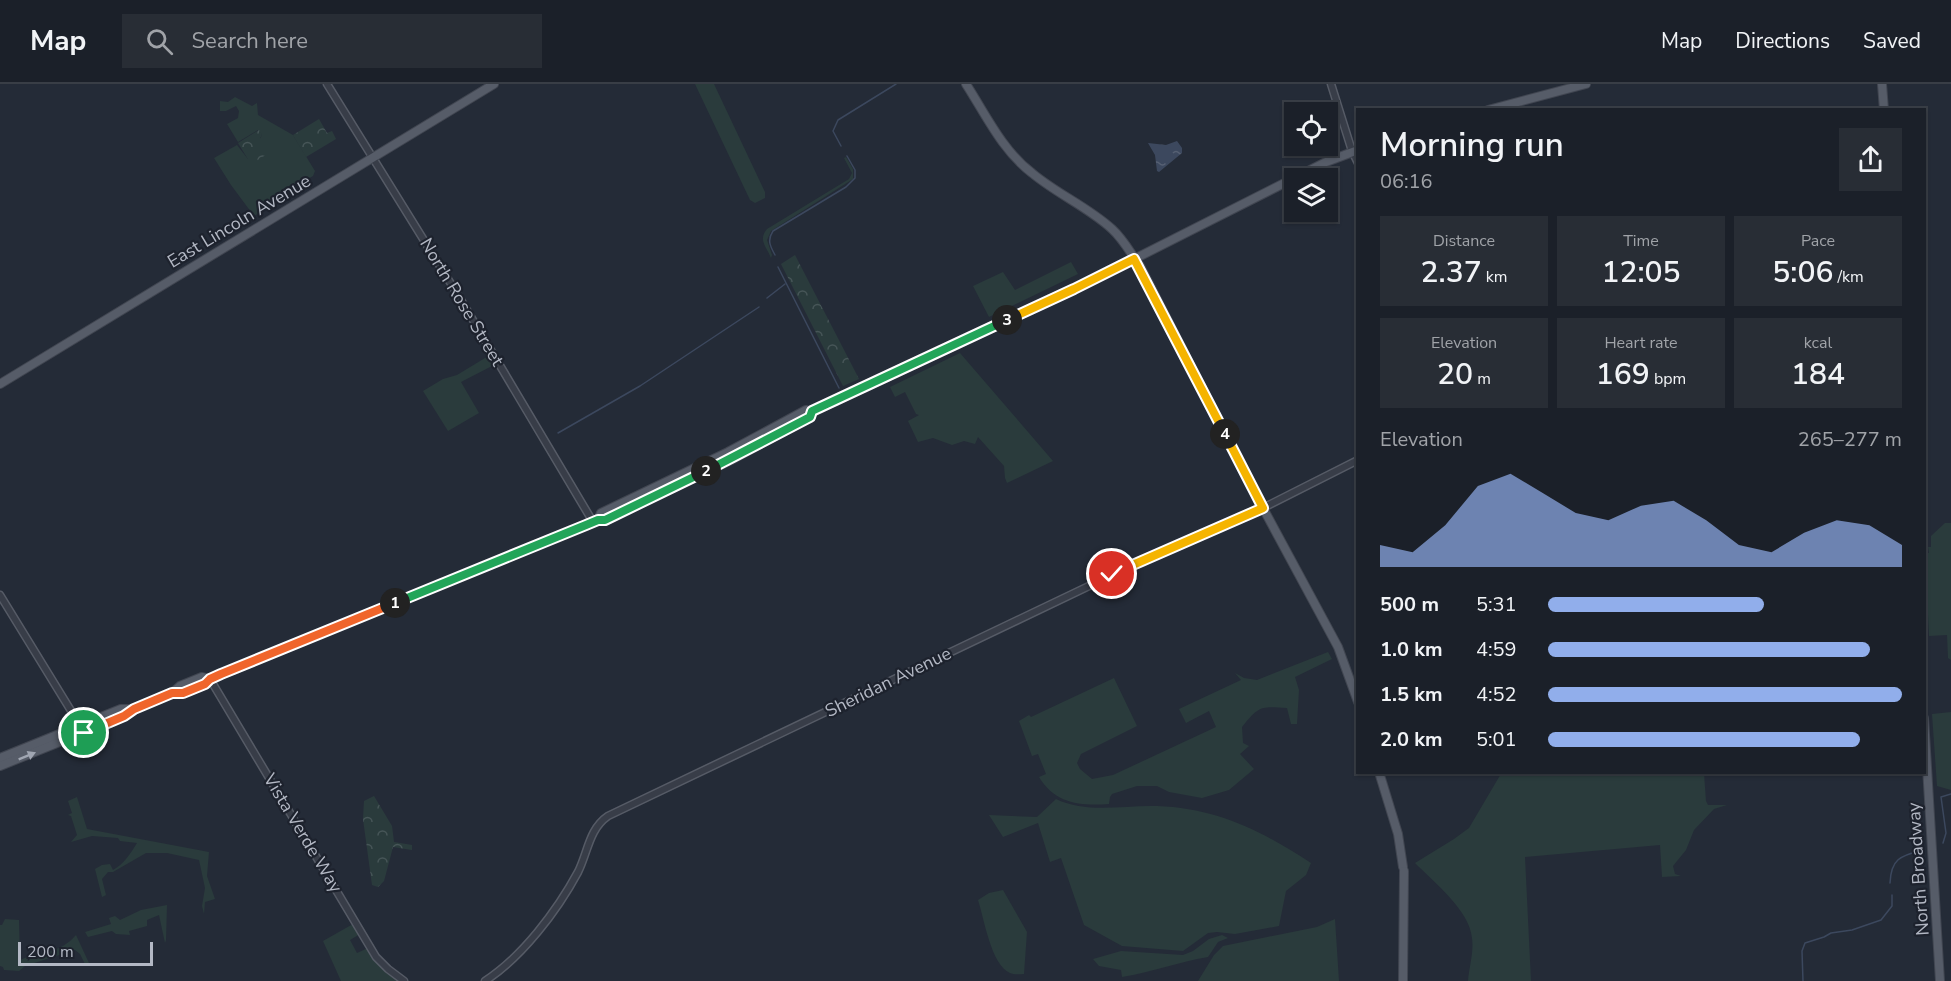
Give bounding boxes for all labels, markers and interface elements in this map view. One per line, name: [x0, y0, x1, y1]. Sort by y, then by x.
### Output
search box: [122, 14, 542, 68]
text: Map: [30, 22, 86, 60]
icon: search: [143, 25, 176, 58]
text: Search here: [191, 26, 308, 56]
text: Map: [1661, 27, 1702, 55]
text: Directions: [1735, 27, 1830, 55]
text: Saved: [1863, 27, 1921, 55]
map controls: [1284, 102, 1338, 222]
button: locate: [1284, 102, 1338, 156]
text: Morning run: [1380, 123, 1564, 168]
button: share: [1839, 128, 1902, 191]
button: layers: [1284, 168, 1338, 222]
text: 06:16: [1380, 168, 1433, 195]
street label: East Lincoln Avenue: [163, 169, 315, 273]
text: Distance: [1433, 230, 1495, 252]
text: Time: [1623, 230, 1659, 252]
text: Pace: [1801, 230, 1835, 252]
street label: North Rose Street: [414, 234, 510, 371]
text: 2.37: [1421, 252, 1482, 293]
text: 12:05: [1601, 252, 1681, 293]
text: 5:06: [1772, 252, 1833, 293]
text: km: [1482, 266, 1507, 288]
text: /km: [1833, 266, 1864, 288]
pin: 3: [992, 305, 1022, 335]
text: 3: [1002, 309, 1012, 331]
text: Elevation: [1431, 332, 1497, 354]
text: Heart rate: [1604, 332, 1678, 354]
text: kcal: [1804, 332, 1832, 354]
text: 20: [1437, 354, 1473, 395]
text: 169: [1596, 354, 1650, 395]
text: 184: [1791, 354, 1845, 395]
text: m: [1473, 368, 1491, 390]
text: bpm: [1650, 368, 1686, 390]
pin: 4: [1210, 419, 1240, 449]
text: 4: [1220, 423, 1230, 445]
text: Elevation: [1380, 426, 1463, 453]
text: 265–277 m: [1798, 426, 1902, 453]
pin: 2: [691, 456, 721, 486]
text: 2: [701, 460, 711, 482]
pin: [1086, 548, 1137, 599]
icon: check: [1095, 557, 1128, 590]
pin: 1: [380, 588, 410, 618]
text: 500 m: [1380, 591, 1439, 618]
text: 5:31: [1476, 591, 1517, 618]
text: 1: [390, 592, 400, 614]
text: 1.0 km: [1380, 636, 1443, 663]
text: 4:59: [1476, 636, 1517, 663]
street label: Sheridan Avenue: [821, 641, 955, 723]
text: 1.5 km: [1380, 681, 1443, 708]
text: 4:52: [1476, 681, 1517, 708]
pin: [58, 707, 109, 758]
icon: arrive: [67, 716, 100, 749]
text: 2.0 km: [1380, 726, 1443, 753]
text: 5:01: [1476, 726, 1517, 753]
one-way arrow: [19, 750, 37, 760]
street label: Vista Verde Way: [257, 768, 348, 898]
street label: North Broadway: [1901, 801, 1935, 936]
scale bar: [18, 939, 153, 966]
text: 200 m: [27, 941, 74, 963]

